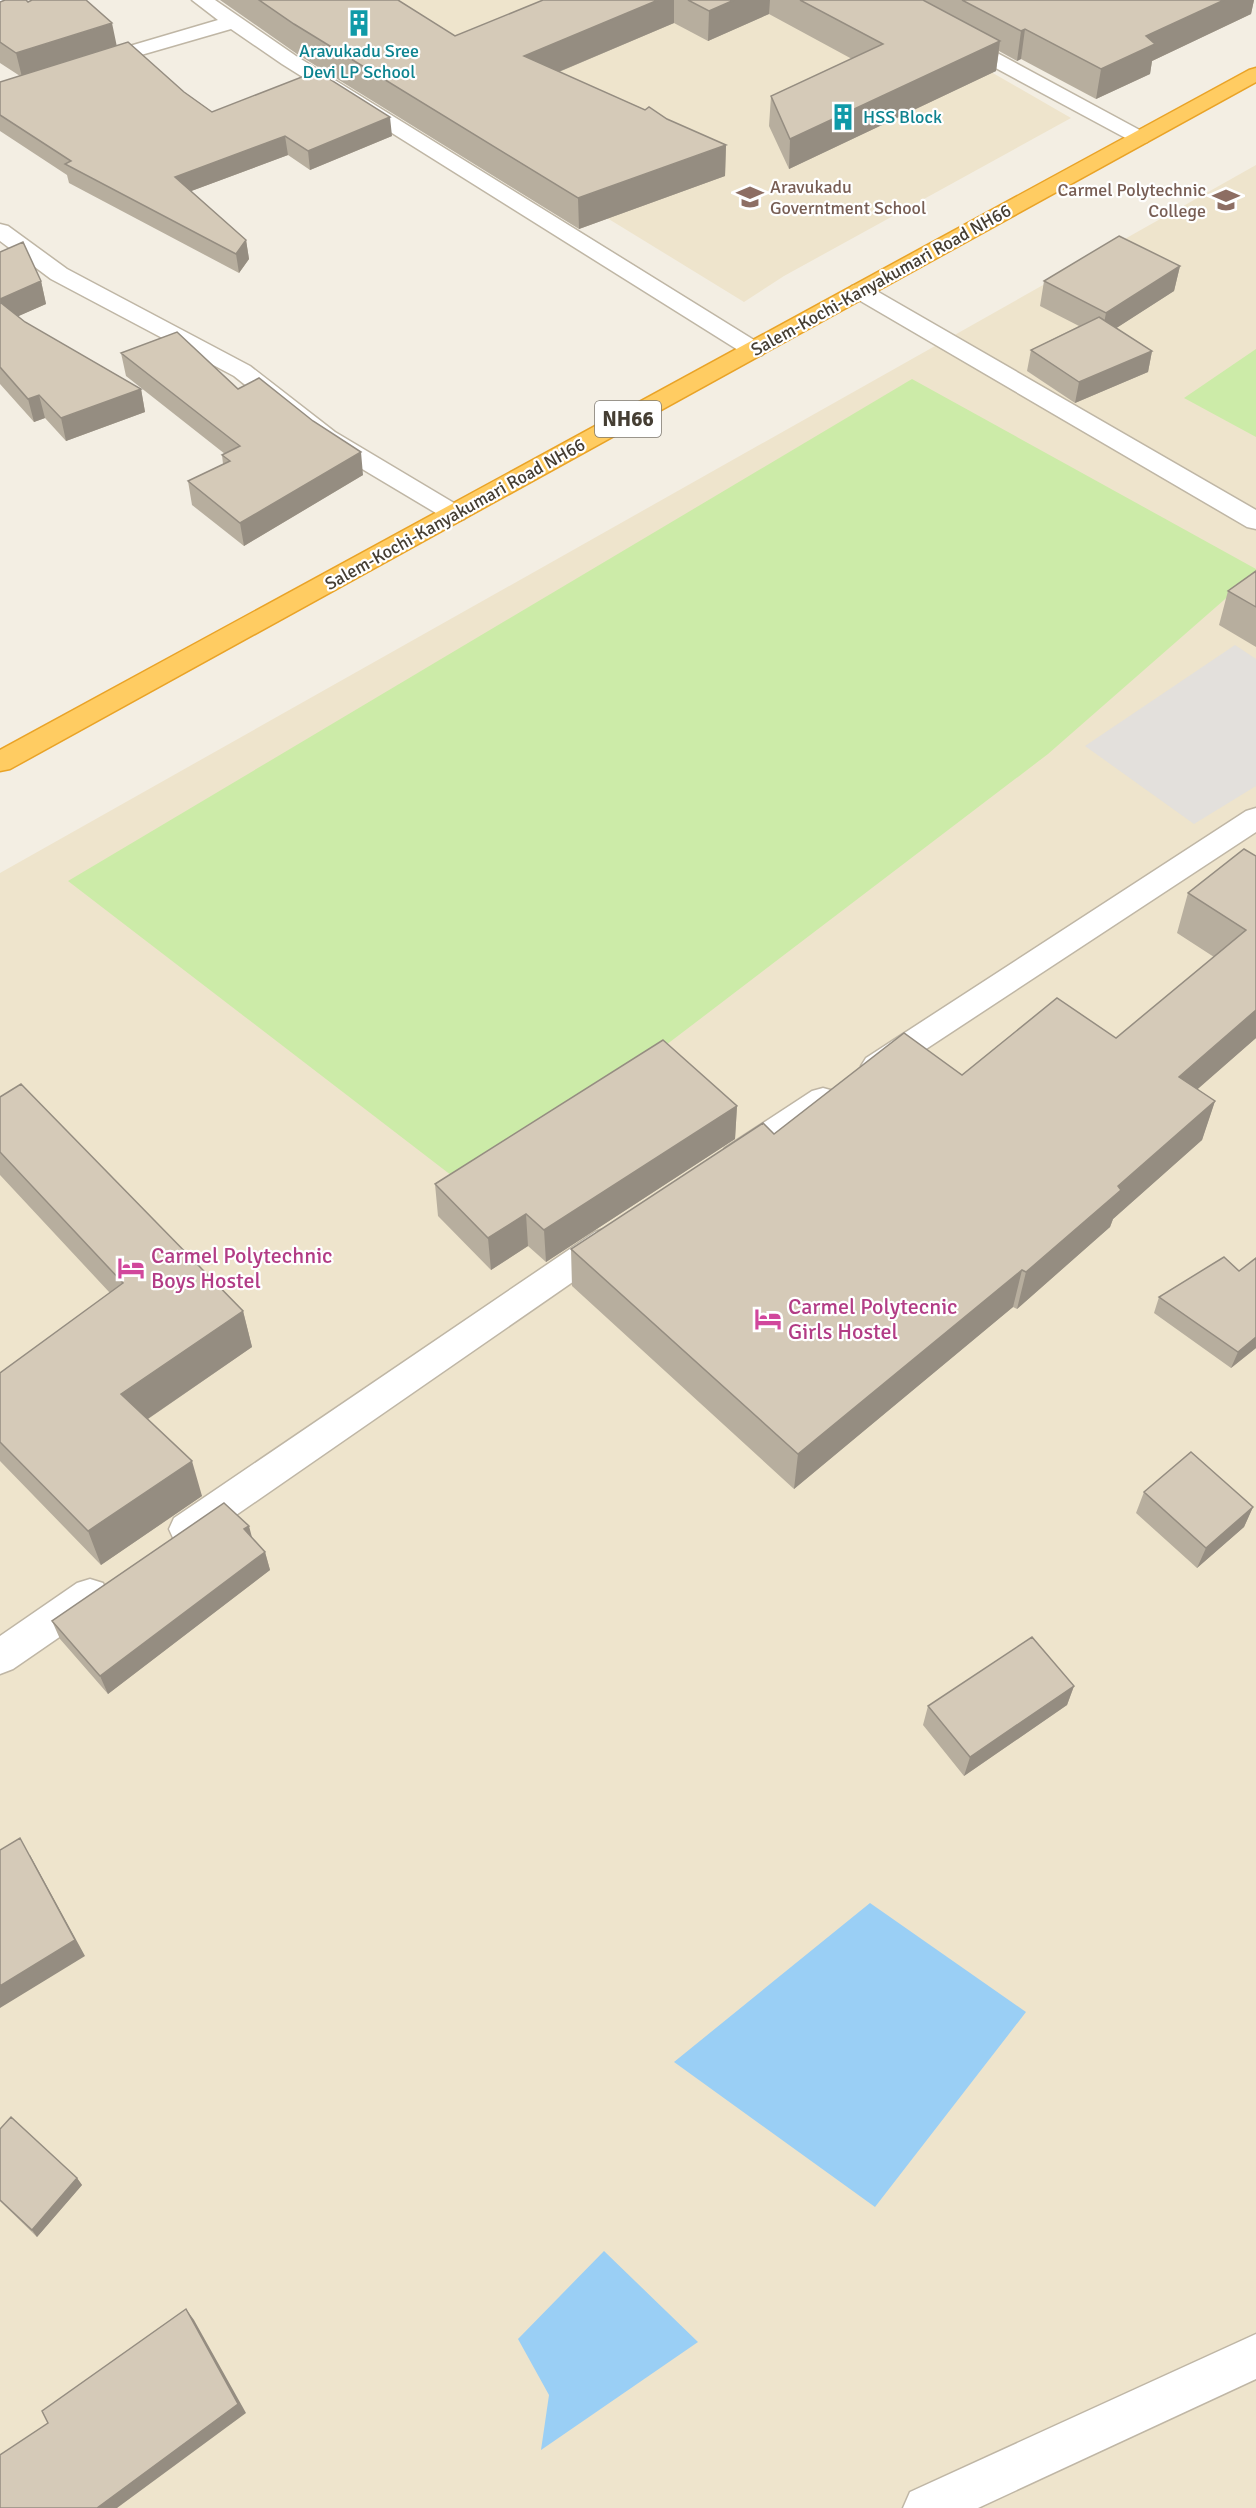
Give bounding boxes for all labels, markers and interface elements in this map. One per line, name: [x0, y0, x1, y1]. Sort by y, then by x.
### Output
building icon: Aravukadu Sree Devi LP School: [344, 8, 374, 38]
place label: Aravukadu Sree Devi LP School: [299, 40, 419, 83]
building icon: HSS Block: [828, 102, 858, 132]
place label: HSS Block: [863, 106, 942, 128]
place label: Aravukadu Governtment School: [770, 176, 926, 219]
place label: Carmel Polytechnic College: [1058, 179, 1206, 222]
school or university icon: Aravukadu Governtment School: [735, 182, 765, 212]
school or university icon: Carmel Polytechnic College: [1211, 185, 1241, 215]
street label: Salem-Kochi-Kanyakumari Road NH66: [747, 199, 1015, 361]
road number: NH66: [595, 401, 661, 437]
street label: Salem-Kochi-Kanyakumari Road NH66: [321, 433, 589, 595]
place label: Carmel Polytechnic Boys Hostel: [151, 1242, 332, 1294]
hotel icon: Carmel Polytechnic Boys Hostel: [116, 1253, 146, 1283]
place label: Carmel Polytecnic Girls Hostel: [788, 1293, 958, 1345]
hotel icon: Carmel Polytecnic Girls Hostel: [753, 1304, 783, 1334]

